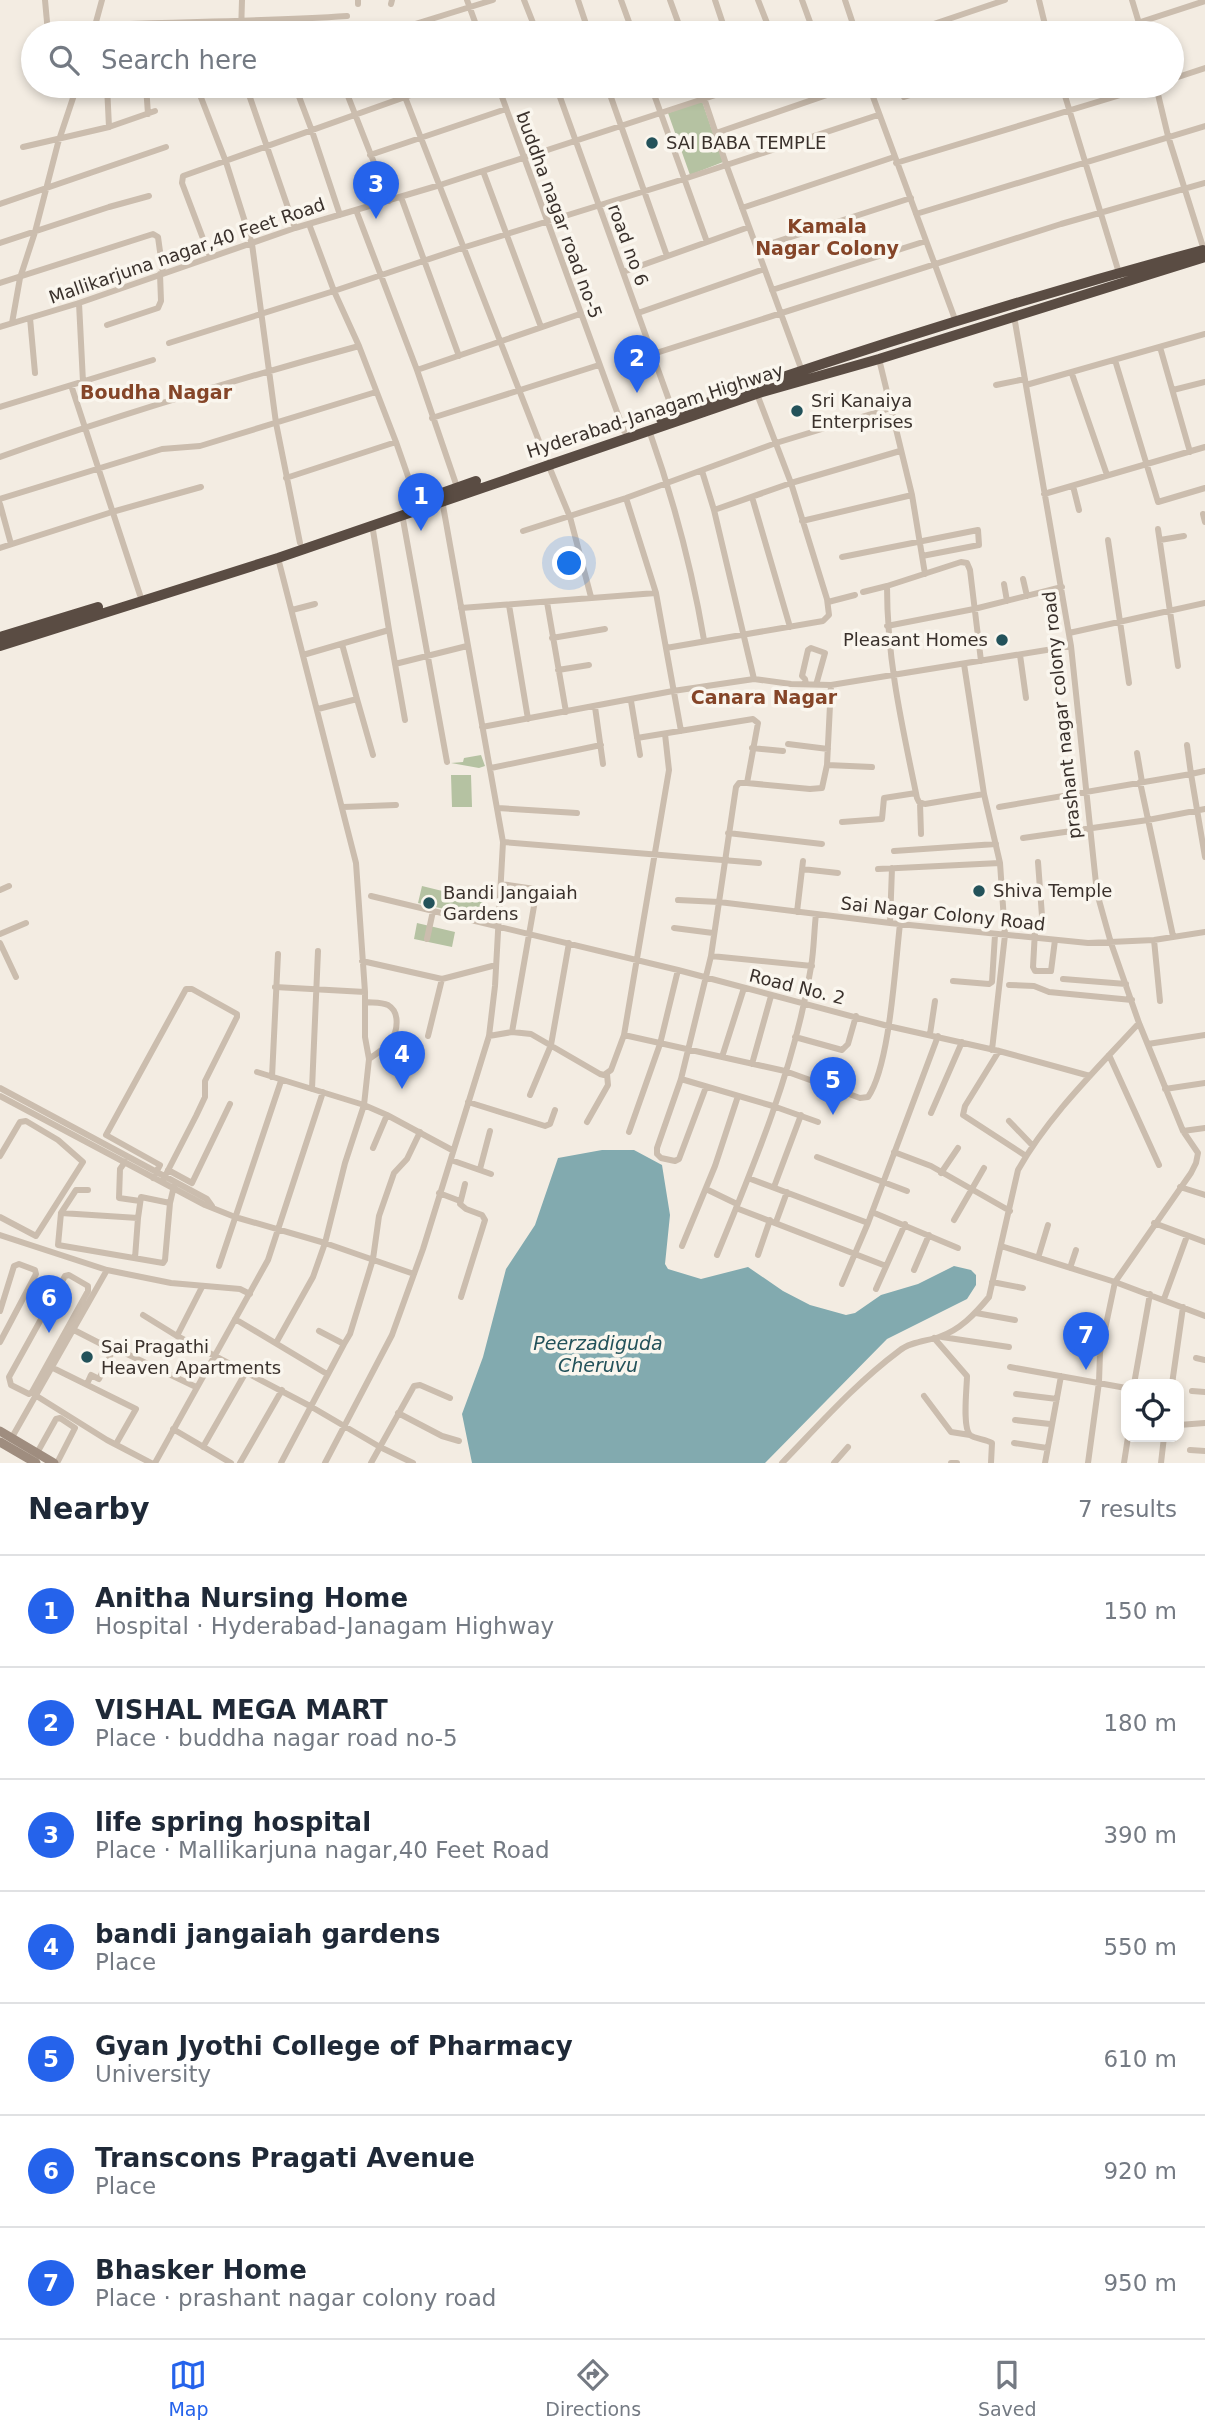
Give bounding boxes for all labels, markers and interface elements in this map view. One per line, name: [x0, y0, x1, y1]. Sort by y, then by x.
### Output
search box: [21, 21, 1184, 98]
icon: search: [45, 41, 83, 79]
text: Search here: [101, 45, 257, 75]
street label: buddha nagar road no-5: [512, 108, 607, 321]
place label: SAI BABA TEMPLE: [666, 132, 826, 153]
marker: SAI BABA TEMPLE: [644, 135, 660, 151]
pin: 3: [353, 161, 399, 219]
street label: Mallikarjuna nagar,40 Feet Road: [46, 193, 328, 308]
street label: road no 6: [604, 201, 653, 289]
district label: Kamala Nagar Colony: [755, 215, 899, 259]
pin: 2: [614, 335, 660, 393]
street label: Hyderabad-Janagam Highway: [524, 359, 786, 462]
district label: Boudha Nagar: [80, 381, 233, 403]
place label: Sri Kanaiya Enterprises: [811, 390, 913, 432]
marker: Sri Kanaiya Enterprises: [789, 403, 805, 419]
pin: 1: [398, 473, 444, 531]
your location: [552, 546, 586, 580]
street label: prashant nagar colony road: [1038, 590, 1085, 840]
place label: Pleasant Homes: [843, 629, 988, 650]
marker: Pleasant Homes: [994, 632, 1010, 648]
district label: Canara Nagar: [691, 686, 838, 708]
place label: Shiva Temple: [993, 880, 1112, 901]
place label: Bandi Jangaiah Gardens: [443, 882, 578, 924]
marker: Shiva Temple: [971, 883, 987, 899]
street label: Sai Nagar Colony Road: [840, 892, 1046, 935]
marker: Bandi Jangaiah Gardens: [421, 895, 437, 911]
street label: Road No. 2: [747, 964, 847, 1009]
pin: 4: [379, 1031, 425, 1089]
pin: 5: [810, 1057, 856, 1115]
pin: 6: [26, 1275, 72, 1333]
pin: 7: [1063, 1312, 1109, 1370]
water label: Peerzadiguda Cheruvu: [533, 1332, 663, 1376]
place label: Sai Pragathi Heaven Apartments: [101, 1336, 281, 1378]
marker: Sai Pragathi Heaven Apartments: [79, 1349, 95, 1365]
map controls: [1121, 1379, 1184, 1442]
button: locate: [1121, 1379, 1184, 1442]
text: Nearby: [28, 1491, 150, 1526]
text: 7 results: [1078, 1496, 1177, 1522]
text: Anitha Nursing Home: [95, 1583, 408, 1613]
text: 1: [43, 1598, 59, 1624]
text: 150 m: [1103, 1598, 1177, 1624]
text: Hospital · Hyderabad-Janagam Highway: [95, 1613, 554, 1639]
text: VISHAL MEGA MART: [95, 1695, 388, 1725]
text: 2: [43, 1710, 59, 1736]
text: 180 m: [1103, 1710, 1177, 1736]
text: Place · buddha nagar road no-5: [95, 1725, 458, 1751]
text: life spring hospital: [95, 1807, 371, 1837]
text: 3: [43, 1822, 59, 1848]
text: 390 m: [1103, 1822, 1177, 1848]
text: Place · Mallikarjuna nagar,40 Feet Road: [95, 1837, 550, 1863]
text: bandi jangaiah gardens: [95, 1919, 441, 1949]
text: 4: [43, 1934, 59, 1960]
text: 550 m: [1103, 1934, 1177, 1960]
text: Place: [95, 1949, 156, 1975]
text: Gyan Jyothi College of Pharmacy: [95, 2031, 573, 2061]
text: 5: [43, 2046, 59, 2072]
text: 610 m: [1103, 2046, 1177, 2072]
text: University: [95, 2061, 211, 2087]
text: Transcons Pragati Avenue: [95, 2143, 475, 2173]
text: 6: [43, 2158, 59, 2184]
text: 920 m: [1103, 2158, 1177, 2184]
text: Place: [95, 2173, 156, 2199]
text: Bhasker Home: [95, 2255, 307, 2285]
text: 7: [43, 2270, 59, 2296]
text: 950 m: [1103, 2270, 1177, 2296]
text: Place · prashant nagar colony road: [95, 2285, 496, 2311]
tab: Map: [168, 2356, 209, 2420]
tab: Directions: [545, 2356, 641, 2420]
tab: Saved: [978, 2356, 1037, 2420]

